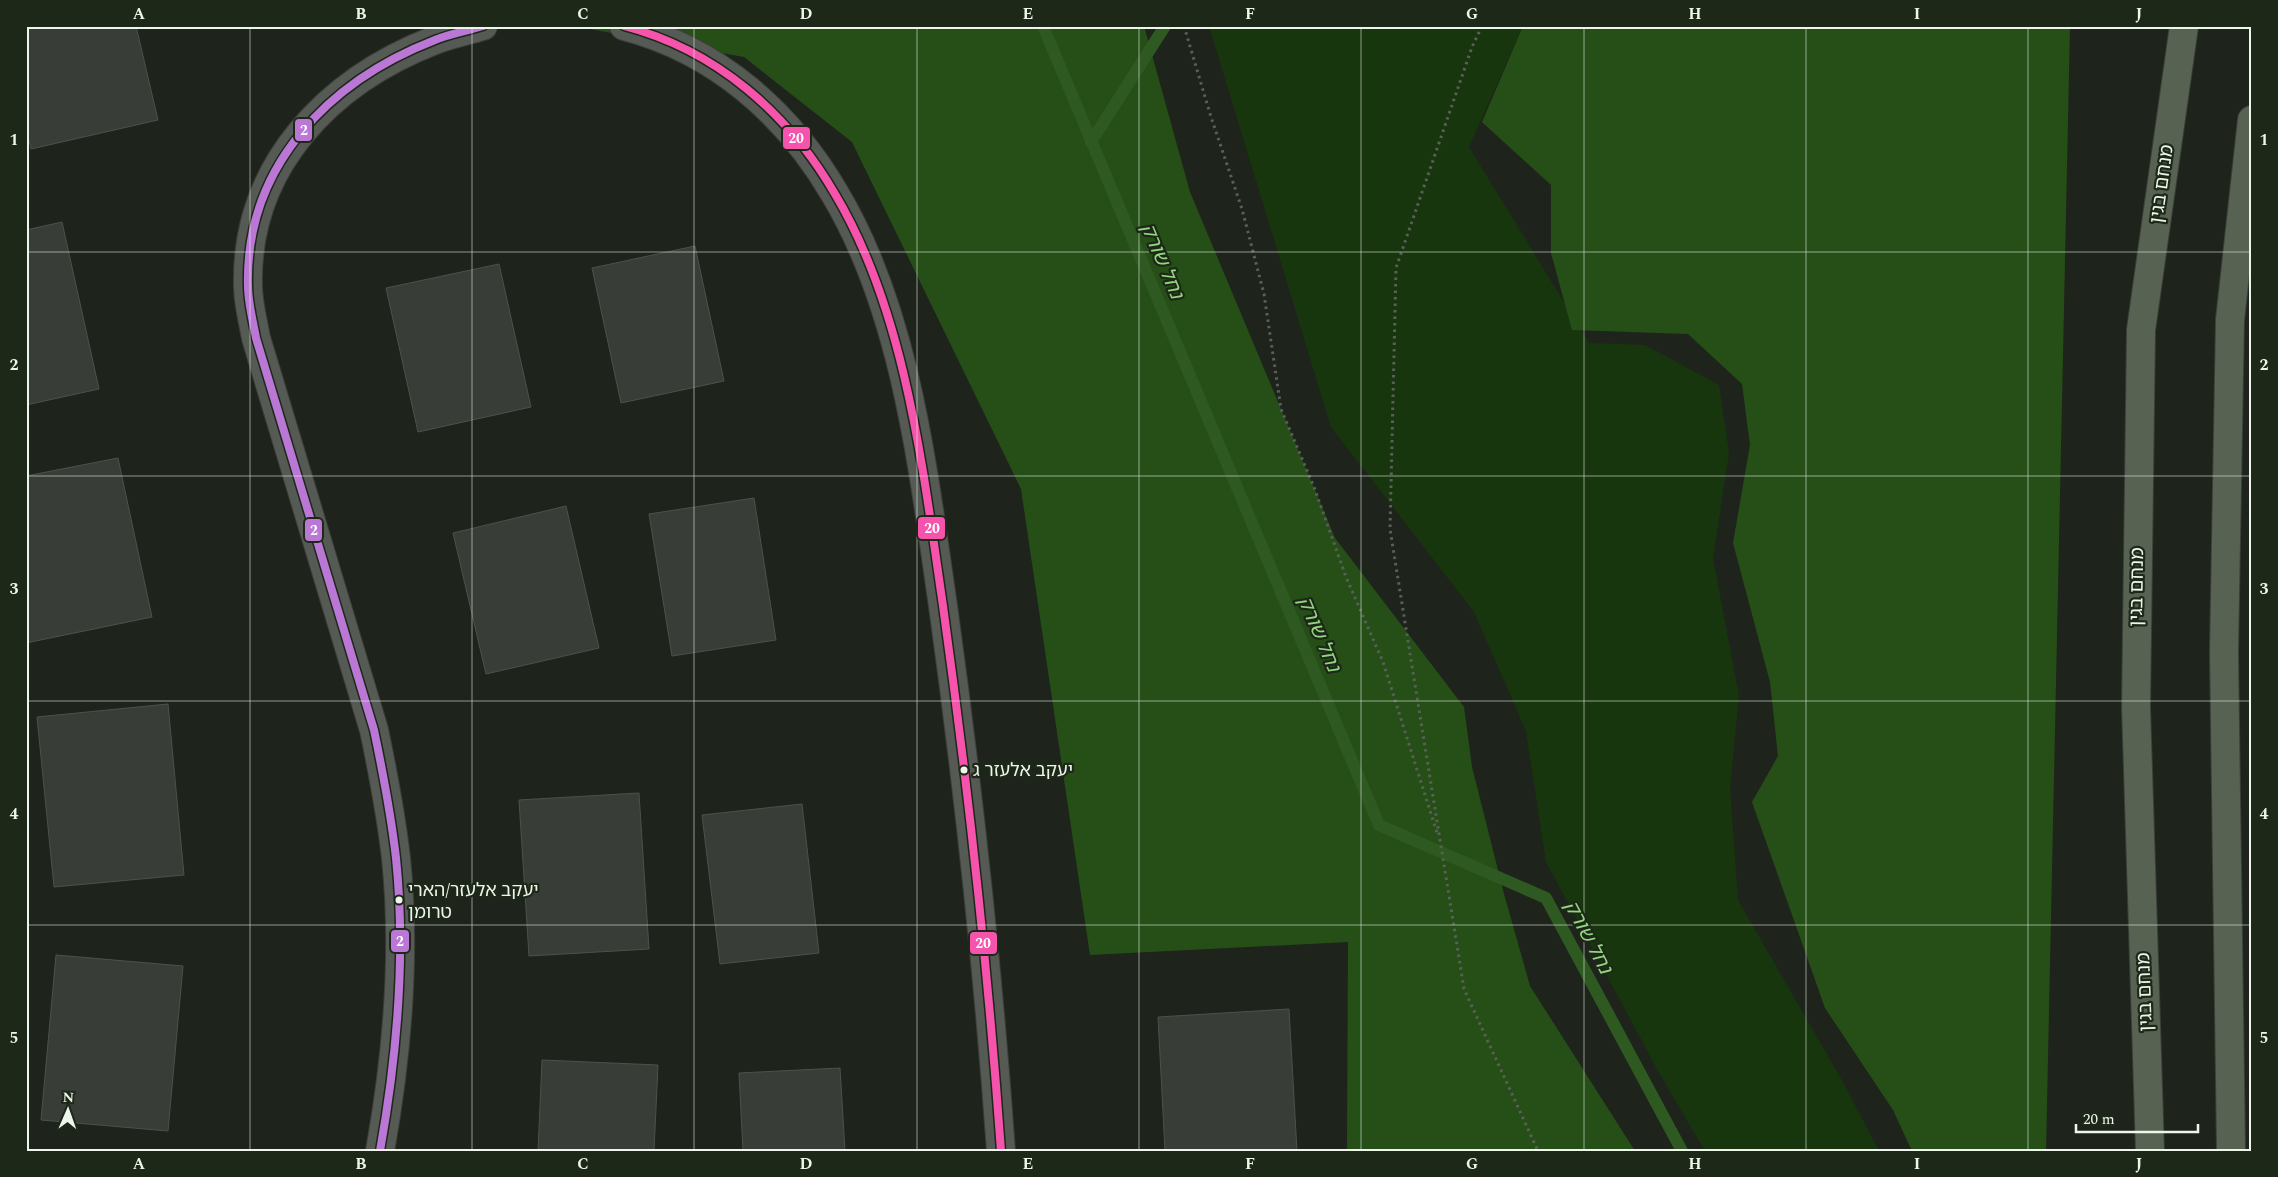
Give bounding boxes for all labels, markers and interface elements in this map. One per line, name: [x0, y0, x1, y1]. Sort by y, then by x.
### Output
text: A: [133, 2, 146, 26]
text: B: [355, 2, 367, 26]
text: C: [577, 2, 589, 26]
text: D: [800, 2, 813, 26]
text: E: [1023, 2, 1033, 26]
text: F: [1245, 2, 1255, 26]
text: G: [1466, 2, 1478, 26]
text: H: [1688, 2, 1702, 26]
text: I: [1914, 2, 1920, 26]
text: J: [2136, 2, 2143, 26]
line badge: 2: [294, 118, 313, 142]
text: 2: [300, 120, 308, 141]
line badge: 20: [782, 126, 811, 150]
text: 1: [10, 128, 18, 152]
text: 20: [788, 128, 804, 149]
text: 1: [2260, 128, 2268, 152]
street label: מנחם בגין: [2142, 143, 2182, 225]
water label: נחל שורק: [1133, 219, 1192, 305]
text: 2: [10, 353, 19, 377]
text: 2: [2260, 353, 2269, 377]
line badge: 20: [917, 516, 946, 540]
line badge: 2: [304, 518, 323, 542]
text: 20: [924, 518, 940, 539]
text: 2: [310, 520, 318, 541]
street label: מנחם בגין: [2122, 547, 2152, 627]
text: 3: [10, 577, 19, 601]
text: 3: [2260, 577, 2269, 601]
water label: נחל שורק: [1290, 592, 1349, 678]
place label: יעקב אלעזר ג: [973, 757, 1073, 784]
marker: יעקב אלעזר ג: [959, 765, 969, 775]
text: 4: [10, 802, 19, 826]
text: 4: [2260, 802, 2269, 826]
place label: יעקב אלעזר/הארי טרומן: [408, 877, 539, 926]
marker: יעקב אלעזר/הארי טרומן: [394, 895, 404, 905]
water label: נחל שורק: [1556, 895, 1621, 980]
line badge: 2: [390, 929, 410, 953]
text: 2: [396, 931, 404, 952]
line badge: 20: [969, 931, 998, 955]
text: 20: [975, 933, 991, 954]
street label: מנחם בגין: [2129, 952, 2161, 1032]
text: 5: [10, 1026, 18, 1050]
text: 5: [2260, 1026, 2268, 1050]
north arrow: [42, 1084, 92, 1134]
text: N: [62, 1087, 75, 1108]
scale bar: [2076, 1102, 2198, 1134]
text: 20 m: [2083, 1108, 2115, 1131]
text: A: [133, 1152, 146, 1176]
text: B: [355, 1152, 367, 1176]
text: C: [577, 1152, 589, 1176]
text: D: [800, 1152, 813, 1176]
text: E: [1023, 1152, 1033, 1176]
text: F: [1245, 1152, 1255, 1176]
text: G: [1466, 1152, 1478, 1176]
text: H: [1688, 1152, 1702, 1176]
text: I: [1914, 1152, 1920, 1176]
text: J: [2136, 1152, 2143, 1176]

